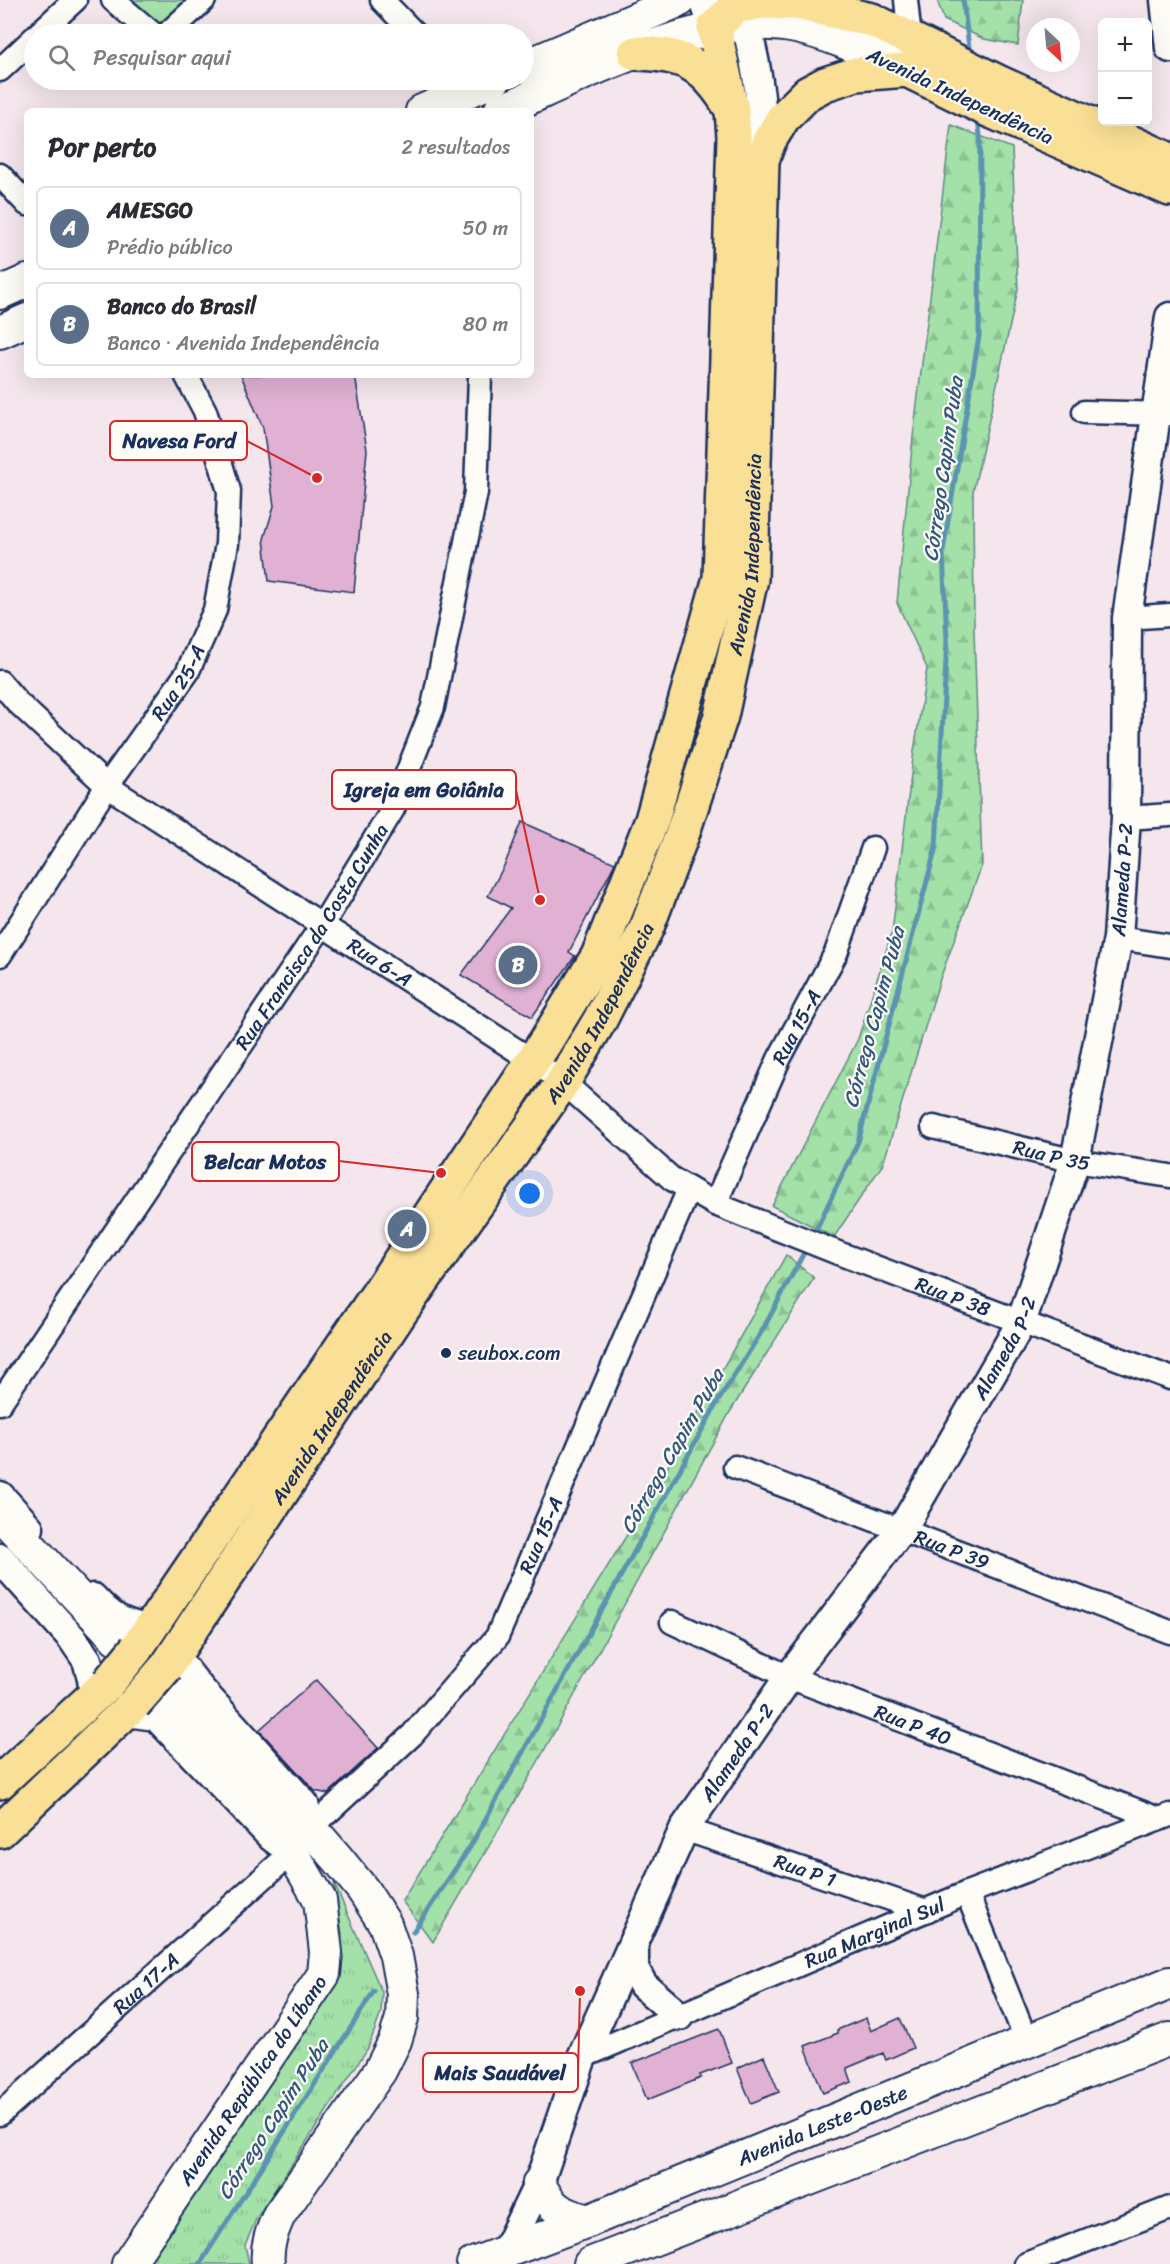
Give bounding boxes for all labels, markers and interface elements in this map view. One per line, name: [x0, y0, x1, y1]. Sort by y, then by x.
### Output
north arrow: [1026, 18, 1080, 72]
map controls: [1098, 18, 1152, 126]
button: +: [1098, 18, 1152, 72]
search box: [24, 24, 534, 90]
street label: Avenida Independência: [860, 37, 1059, 155]
text: Pesquisar aqui: [93, 38, 231, 77]
icon: search: [45, 41, 78, 74]
button: −: [1098, 72, 1152, 126]
text: Por perto: [48, 124, 156, 170]
text: 2 resultados: [401, 130, 510, 165]
text: AMESGO: [107, 191, 193, 230]
text: A: [63, 211, 76, 246]
text: 50 m: [463, 211, 508, 246]
text: Prédio público: [107, 230, 233, 265]
text: Banco do Brasil: [107, 287, 256, 326]
text: B: [63, 307, 76, 342]
text: 80 m: [463, 307, 508, 342]
text: Banco · Avenida Independência: [107, 326, 379, 361]
water label: Córrego Capim Puba: [911, 372, 975, 564]
callout: Navesa Ford: [110, 421, 247, 460]
text: Navesa Ford: [121, 422, 237, 460]
street label: Avenida Independência: [717, 453, 772, 660]
street label: Rua 25-A: [141, 639, 215, 728]
callout: Igreja em Goiânia: [332, 770, 516, 809]
text: Igreja em Goiânia: [343, 771, 504, 809]
street label: Rua Francisca da Costa Cunha: [225, 816, 398, 1057]
street label: Alameda P-2: [1101, 822, 1143, 938]
street label: Avenida Independência: [535, 916, 664, 1112]
water label: Córrego Capim Puba: [832, 920, 917, 1112]
street label: Rua 6-A: [340, 928, 419, 996]
pin: B: [498, 942, 538, 988]
street label: Rua 15-A: [762, 983, 831, 1071]
street label: Rua P 35: [1009, 1129, 1093, 1181]
callout: Belcar Motos: [192, 1142, 339, 1181]
text: Belcar Motos: [204, 1143, 326, 1181]
your location: [515, 1179, 544, 1208]
pin: A: [388, 1206, 426, 1252]
street label: Rua P 38: [910, 1266, 996, 1326]
street label: Alameda P-2: [962, 1291, 1046, 1407]
street label: Avenida Independência: [260, 1323, 402, 1513]
place label: seubox.com: [457, 1336, 561, 1371]
marker: seubox.com: [439, 1346, 453, 1360]
water label: Córrego Capim Puba: [609, 1359, 736, 1541]
street label: Rua 15-A: [509, 1491, 573, 1579]
street label: Rua P 39: [909, 1519, 995, 1580]
street label: Rua P 40: [869, 1694, 957, 1755]
street label: Alameda P-2: [690, 1695, 784, 1810]
street label: Rua P 1: [769, 1843, 841, 1897]
street label: Rua Marginal Sul: [799, 1886, 952, 1978]
street label: Rua 17-A: [104, 1943, 188, 2023]
street label: Avenida República do Líbano: [168, 1968, 336, 2193]
water label: Córrego Capim Puba: [206, 2029, 341, 2207]
callout: Mais Saudável: [423, 2053, 578, 2092]
text: Mais Saudável: [433, 2054, 567, 2092]
street label: Avenida Leste-Oeste: [731, 2075, 913, 2176]

